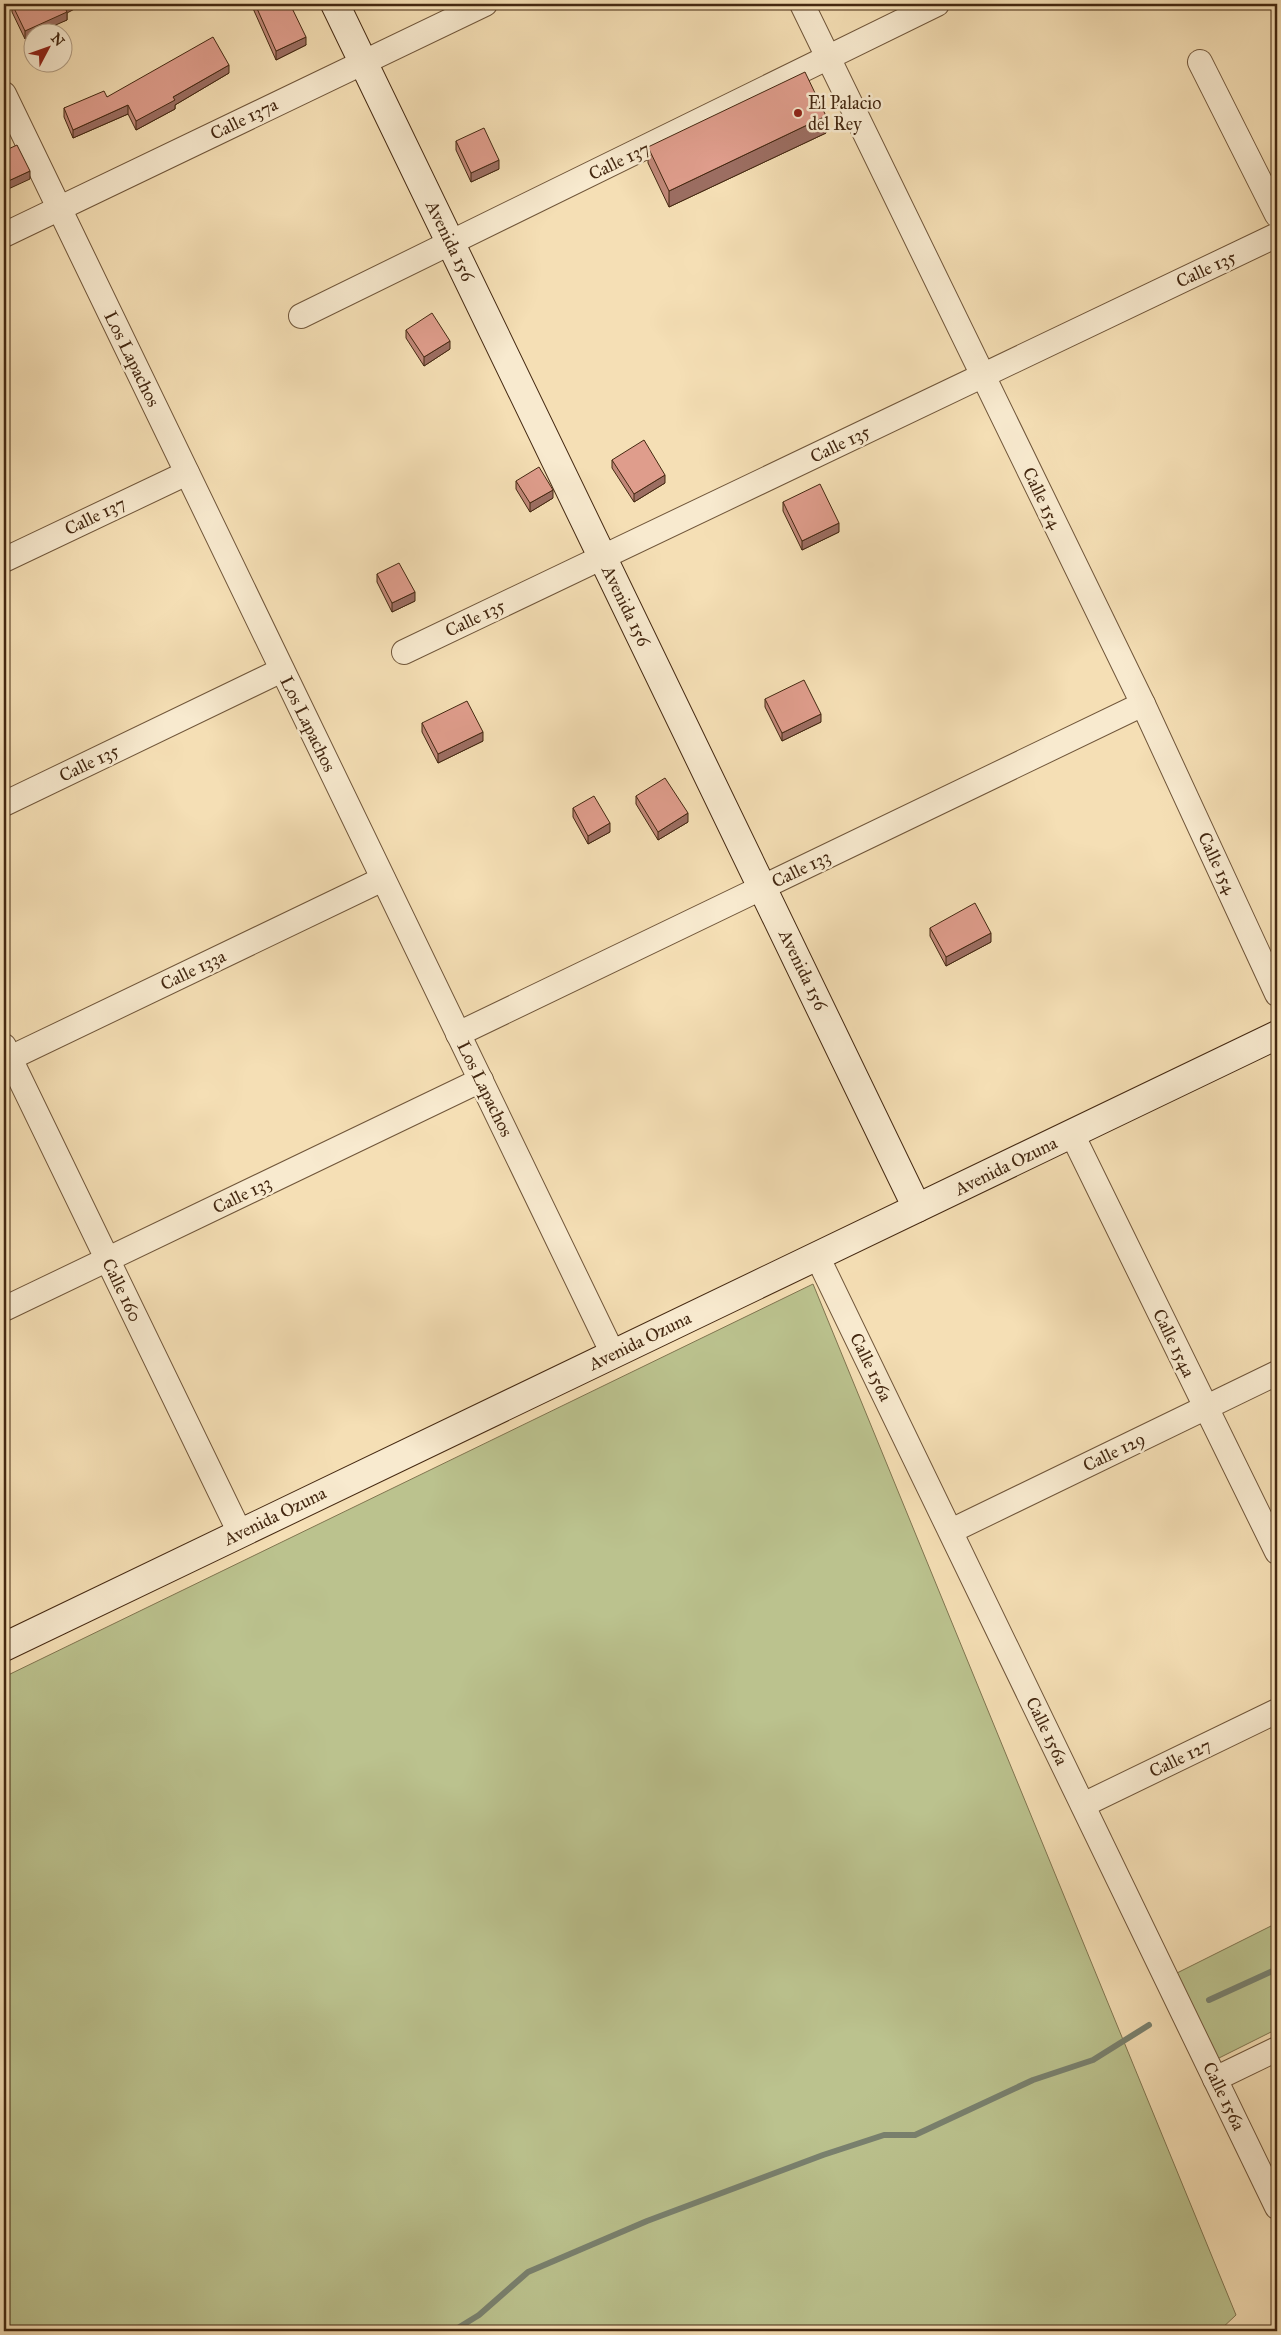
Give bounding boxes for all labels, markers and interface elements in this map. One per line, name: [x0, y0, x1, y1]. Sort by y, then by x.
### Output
north arrow: [22, 22, 72, 72]
text: N: [47, 30, 68, 50]
place label: El Palacio del Rey: [808, 92, 881, 135]
street label: Calle 137a: [207, 93, 282, 145]
marker: El Palacio del Rey: [792, 107, 804, 119]
street label: Calle 137: [585, 137, 653, 185]
street label: Avenida 156: [421, 196, 479, 286]
street label: Calle 135: [1173, 245, 1240, 292]
street label: Los Lapachos: [99, 308, 165, 410]
street label: Calle 135: [807, 420, 874, 468]
street label: Calle 154: [1018, 464, 1067, 533]
street label: Calle 137: [61, 492, 129, 540]
street label: Avenida 156: [597, 561, 655, 651]
street label: Calle 135: [442, 594, 509, 642]
street label: Los Lapachos: [275, 673, 341, 775]
street label: Calle 135: [56, 739, 123, 787]
street label: Calle 154: [1193, 829, 1241, 898]
street label: Calle 133: [768, 845, 834, 893]
street label: Avenida 156: [774, 925, 832, 1015]
street label: Calle 133a: [157, 945, 230, 995]
street label: Los Lapachos: [452, 1038, 518, 1140]
street label: Avenida Ozuna: [950, 1132, 1061, 1201]
street label: Calle 133: [209, 1171, 275, 1219]
street label: Calle 160: [97, 1255, 147, 1325]
street label: Calle 154a: [1148, 1305, 1200, 1381]
street label: Avenida Ozuna: [584, 1307, 695, 1376]
street label: Calle 156a: [845, 1329, 897, 1405]
street label: Calle 129: [1079, 1428, 1149, 1476]
street label: Avenida Ozuna: [219, 1482, 330, 1551]
street label: Calle 156a: [1021, 1693, 1073, 1769]
street label: Calle 127: [1145, 1734, 1215, 1782]
street label: Calle 156a: [1198, 2058, 1250, 2134]

